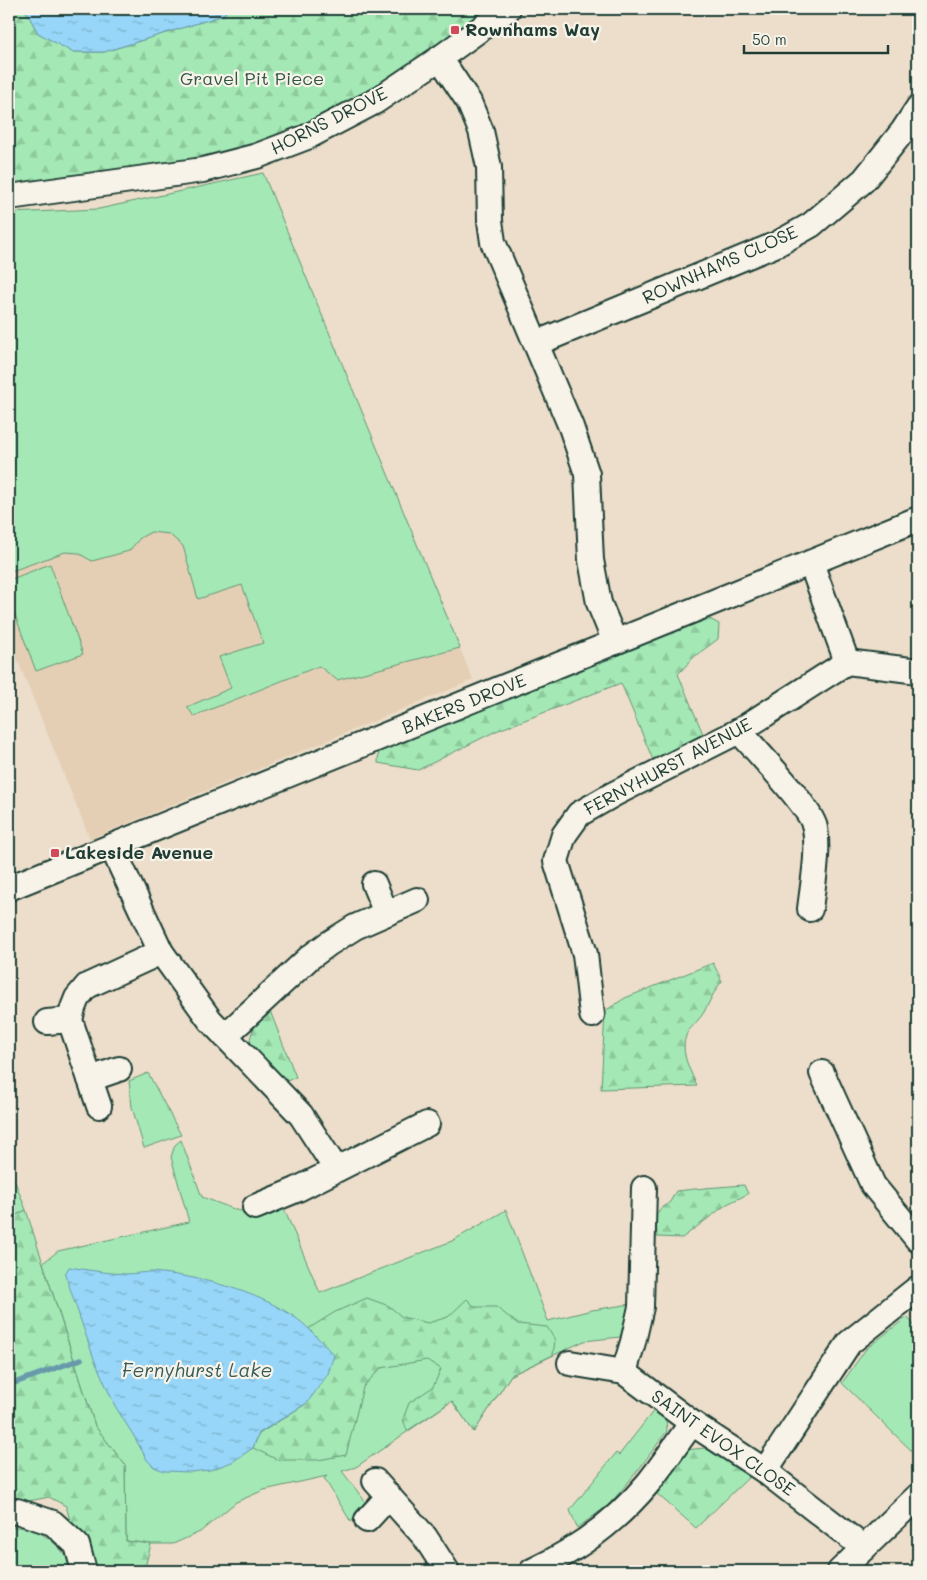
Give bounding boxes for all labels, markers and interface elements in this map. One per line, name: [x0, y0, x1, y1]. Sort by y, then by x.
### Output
place label: Rownhams Way: [465, 17, 600, 41]
scale bar: [744, 22, 888, 54]
marker: Rownhams Way: [449, 24, 461, 36]
text: 50 m: [752, 29, 787, 49]
park label: Gravel Pit Piece: [180, 66, 324, 90]
street label: HORNS DROVE: [266, 80, 391, 160]
street label: ROWNHAMS CLOSE: [638, 219, 801, 309]
street label: BAKERS DROVE: [398, 667, 529, 739]
street label: FERNYHURST AVENUE: [580, 712, 756, 821]
place label: Lakeside Avenue: [65, 840, 214, 864]
marker: Lakeside Avenue: [49, 847, 61, 859]
water label: Fernyhurst Lake: [122, 1357, 272, 1382]
street label: SAINT EVOX CLOSE: [647, 1383, 800, 1501]

